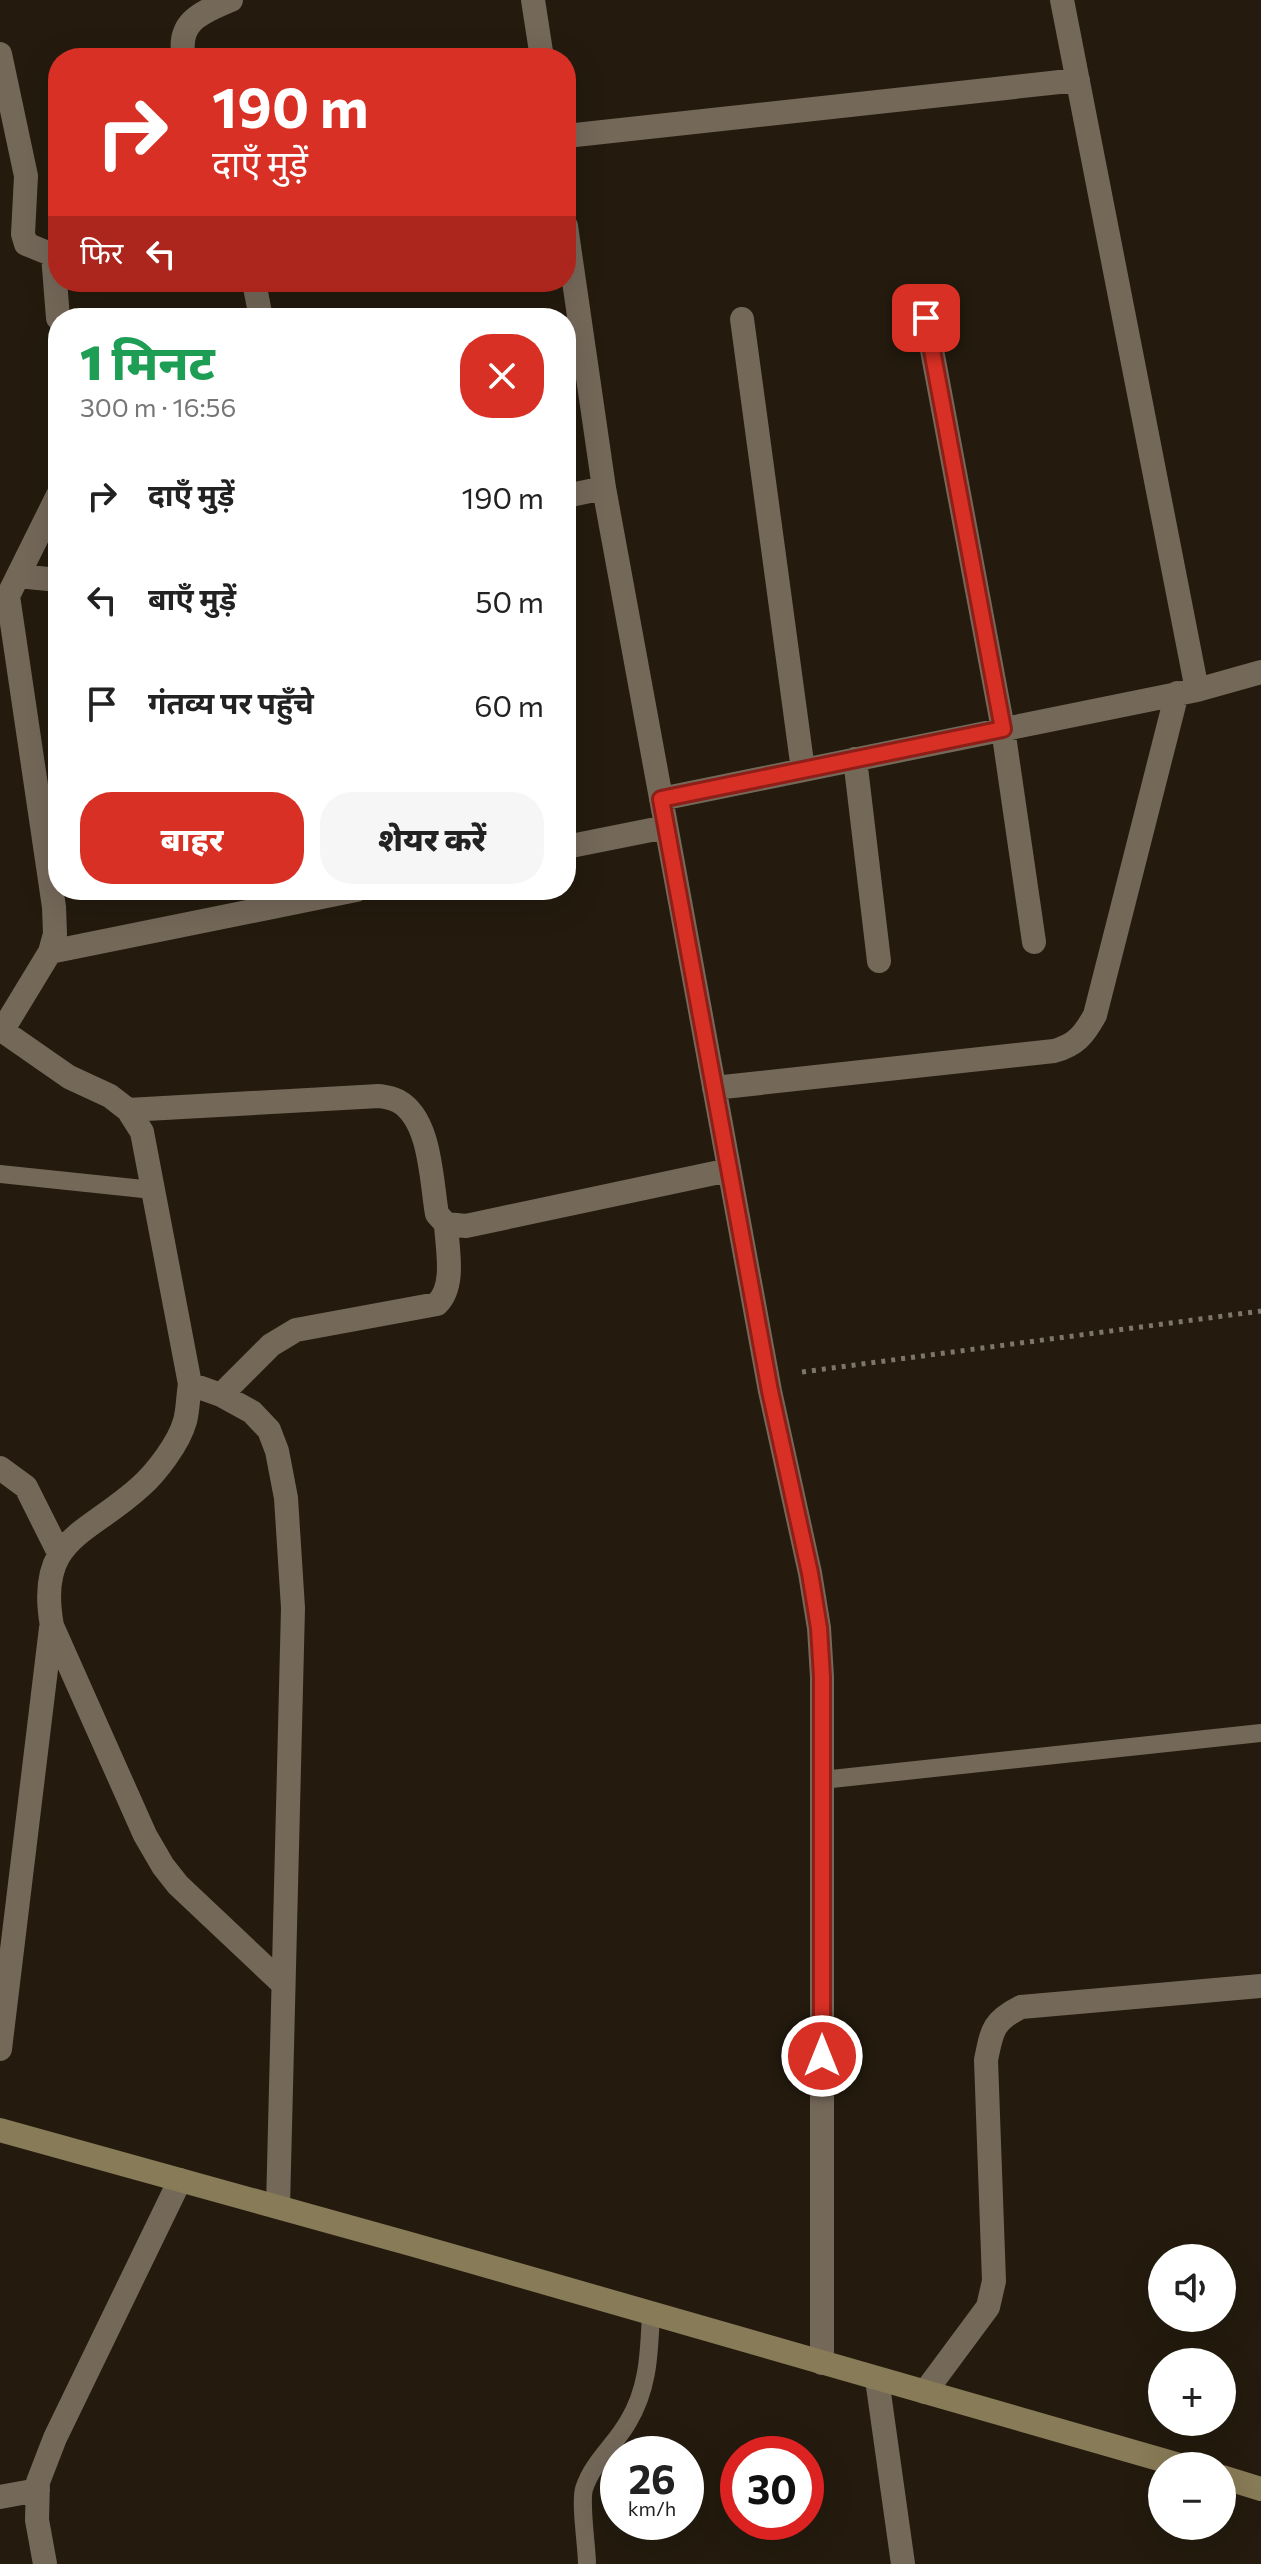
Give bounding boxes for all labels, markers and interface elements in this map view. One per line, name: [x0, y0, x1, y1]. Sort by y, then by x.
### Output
text: 190 m: [212, 71, 369, 140]
icon: right: [80, 80, 184, 184]
text: दाएँ मुड़ें: [212, 140, 308, 184]
icon: left: [139, 232, 183, 276]
text: फिर: [80, 233, 123, 270]
pin: [892, 284, 960, 352]
icon: arrive: [904, 296, 948, 340]
text: 1 मिनट: [80, 331, 215, 390]
button: close: [460, 334, 544, 418]
text: 300 m · 16:56: [80, 391, 236, 422]
icon: right: [80, 474, 124, 518]
text: दाएँ मुड़ें: [148, 475, 234, 512]
text: 190 m: [461, 478, 544, 515]
icon: left: [80, 578, 124, 622]
text: बाएँ मुड़ें: [148, 579, 236, 616]
text: 50 m: [475, 582, 544, 619]
icon: arrive: [80, 682, 124, 726]
text: गंतव्य पर पहुँचे: [148, 683, 314, 720]
text: 60 m: [474, 686, 544, 723]
button: बाहर: [80, 792, 304, 884]
button: शेयर करें: [320, 792, 544, 884]
position arrow: [780, 2014, 864, 2098]
map controls: [1148, 2244, 1236, 2540]
button: sound: [1148, 2244, 1236, 2332]
button: +: [1148, 2348, 1236, 2436]
speed limit sign: 30: [720, 2436, 824, 2540]
button: −: [1148, 2452, 1236, 2540]
text: 26: [628, 2453, 676, 2502]
text: km/h: [628, 2496, 676, 2520]

